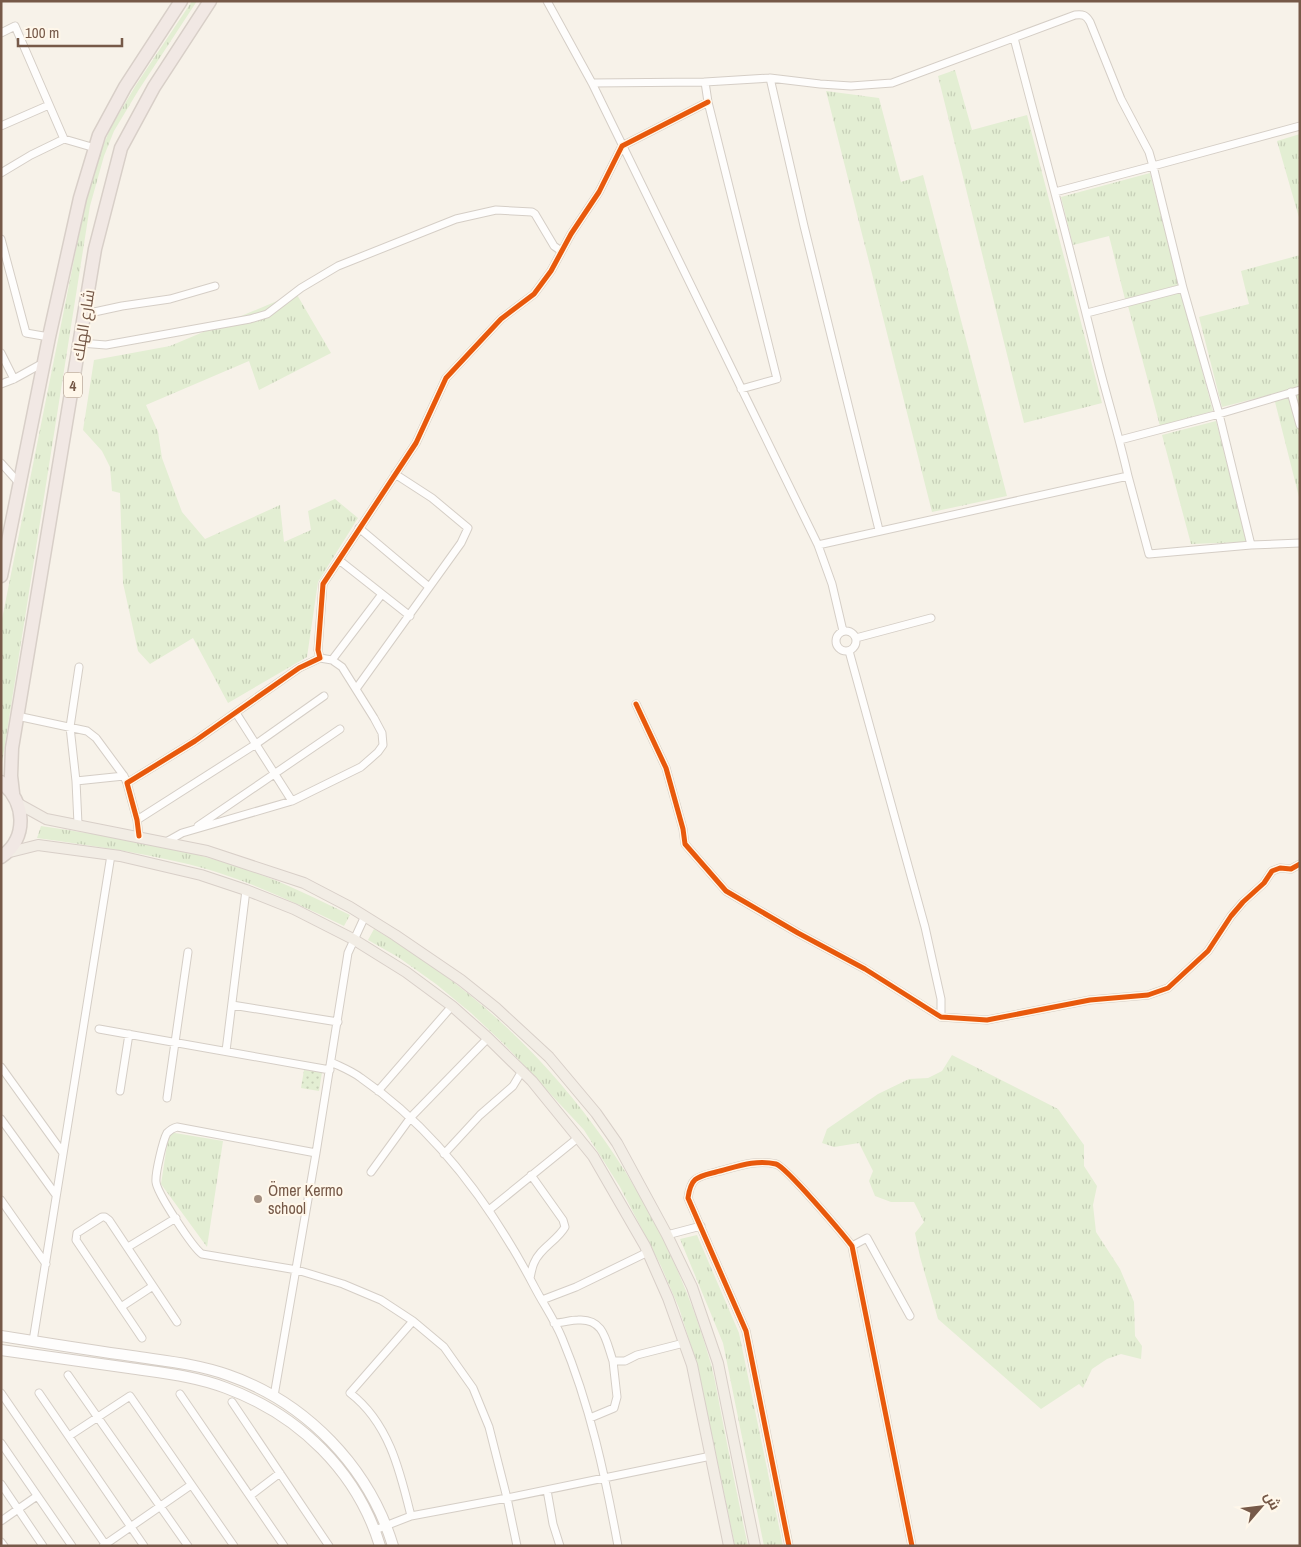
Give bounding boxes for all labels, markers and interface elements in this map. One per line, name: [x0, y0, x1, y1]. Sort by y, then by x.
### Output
scale bar: [18, 15, 121, 47]
text: 100 m: [25, 22, 59, 43]
street label: شارع الهلك: [67, 288, 100, 362]
road number: 4: [64, 372, 82, 398]
place label: Ömer Kermo school: [268, 1179, 343, 1219]
marker: Ömer Kermo school: [252, 1193, 264, 1205]
north arrow: [1236, 1482, 1286, 1532]
text: ش: [1260, 1489, 1285, 1513]

